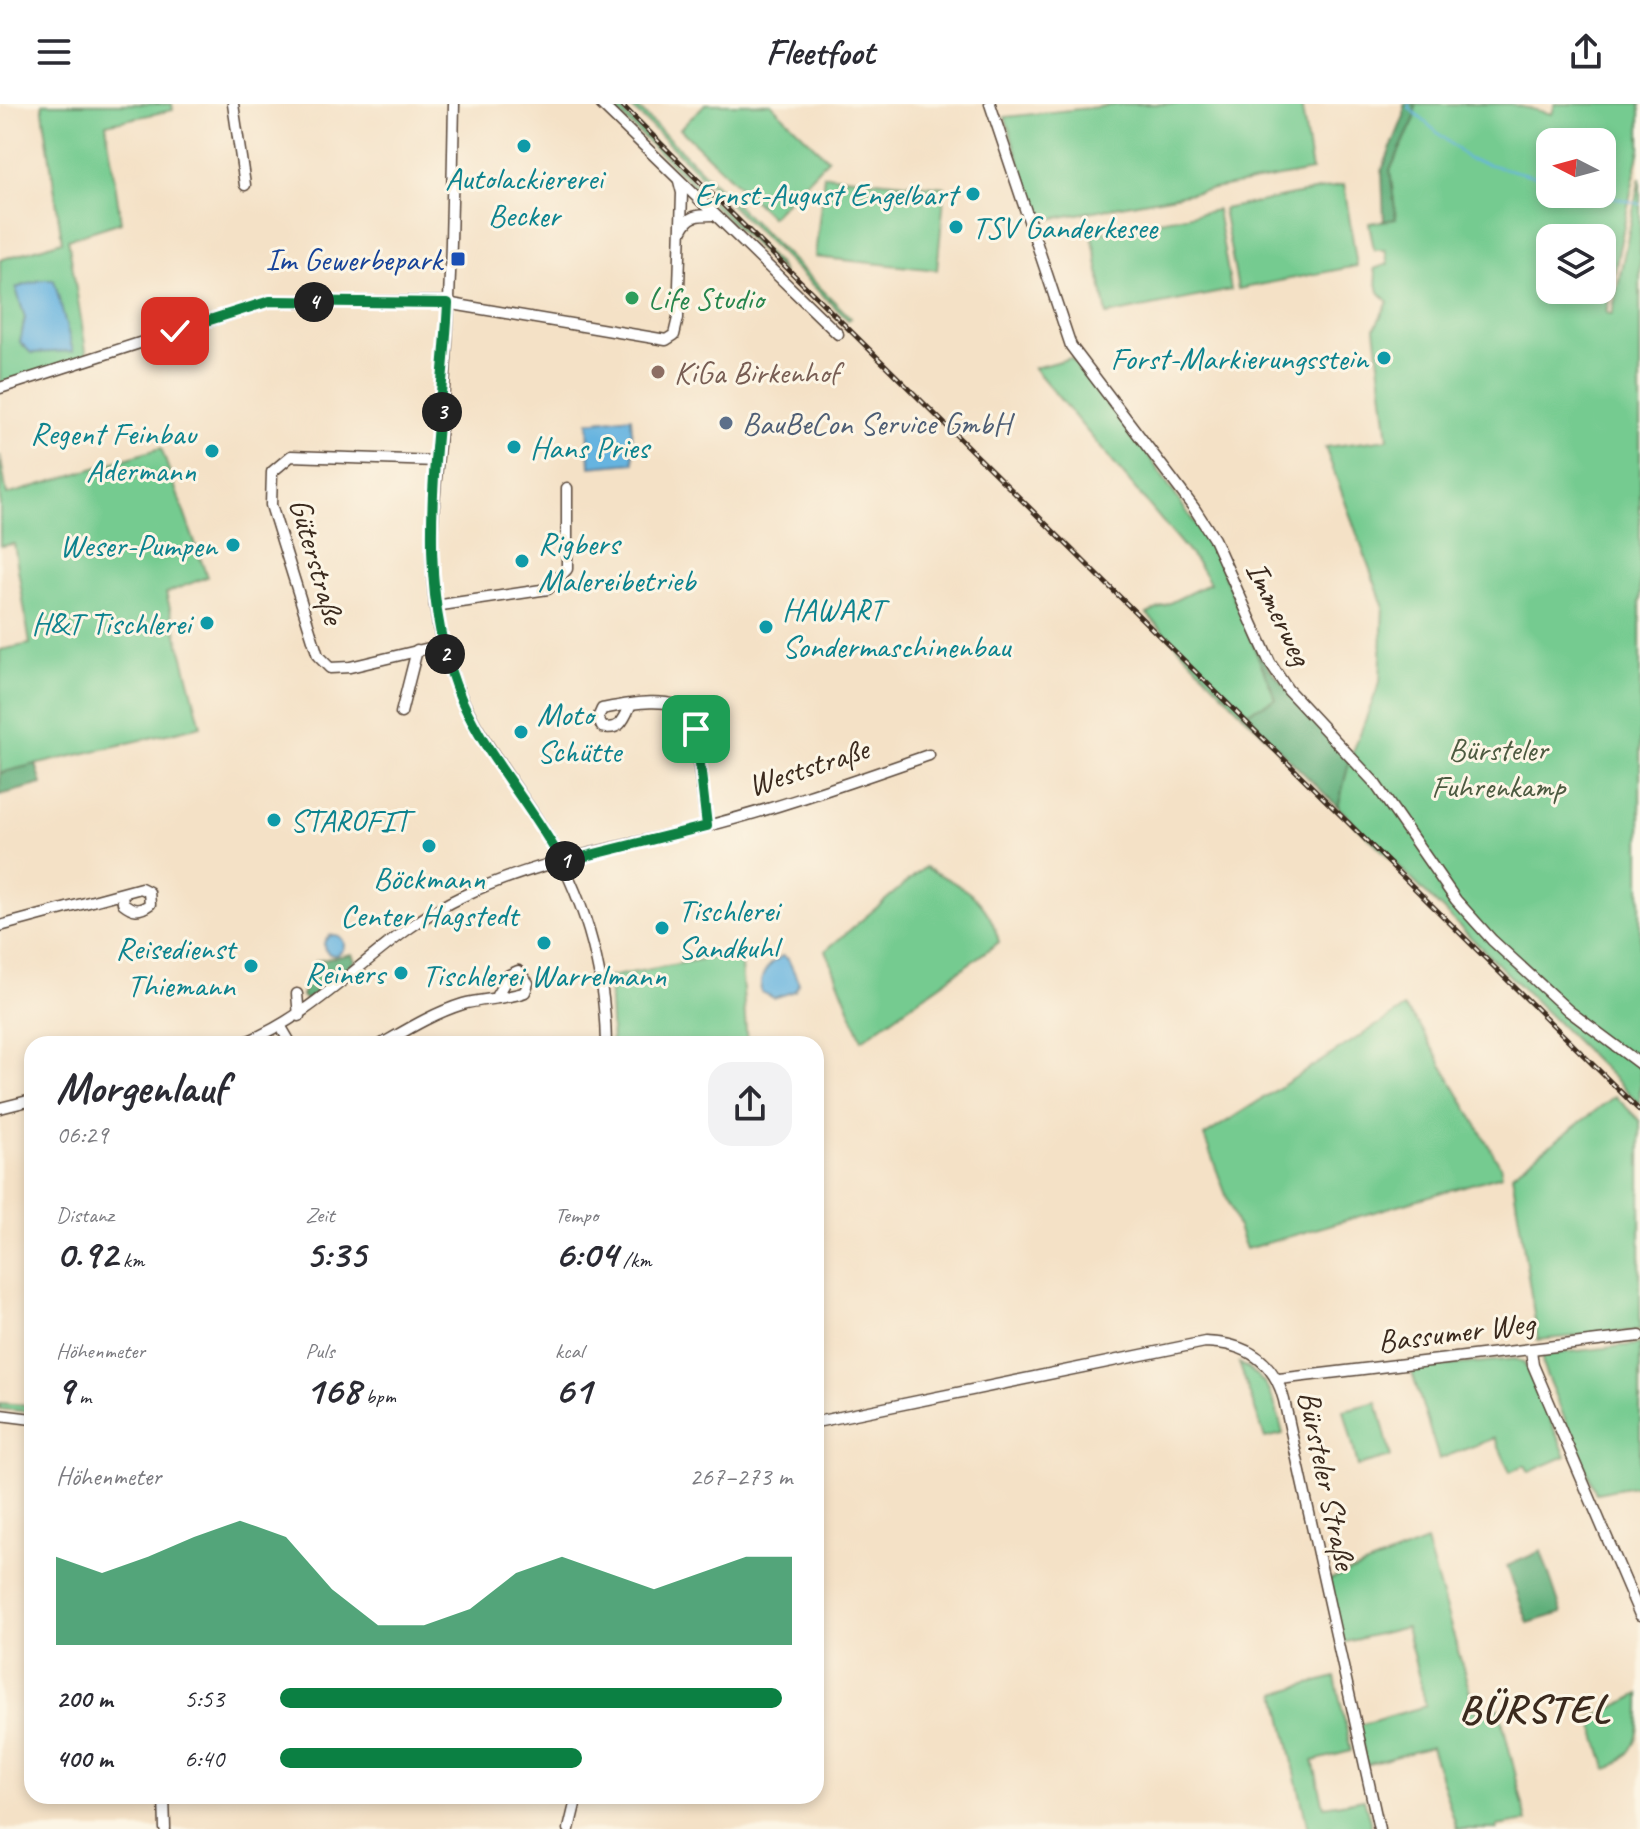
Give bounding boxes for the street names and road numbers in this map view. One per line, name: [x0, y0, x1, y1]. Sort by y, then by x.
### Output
street label: Güterstraße: [280, 493, 355, 631]
street label: Immerweg: [1236, 554, 1323, 674]
street label: Weststraße: [743, 728, 876, 806]
street label: Bassumer Weg: [1376, 1302, 1539, 1362]
street label: Bürsteler Straße: [1288, 1387, 1366, 1575]

